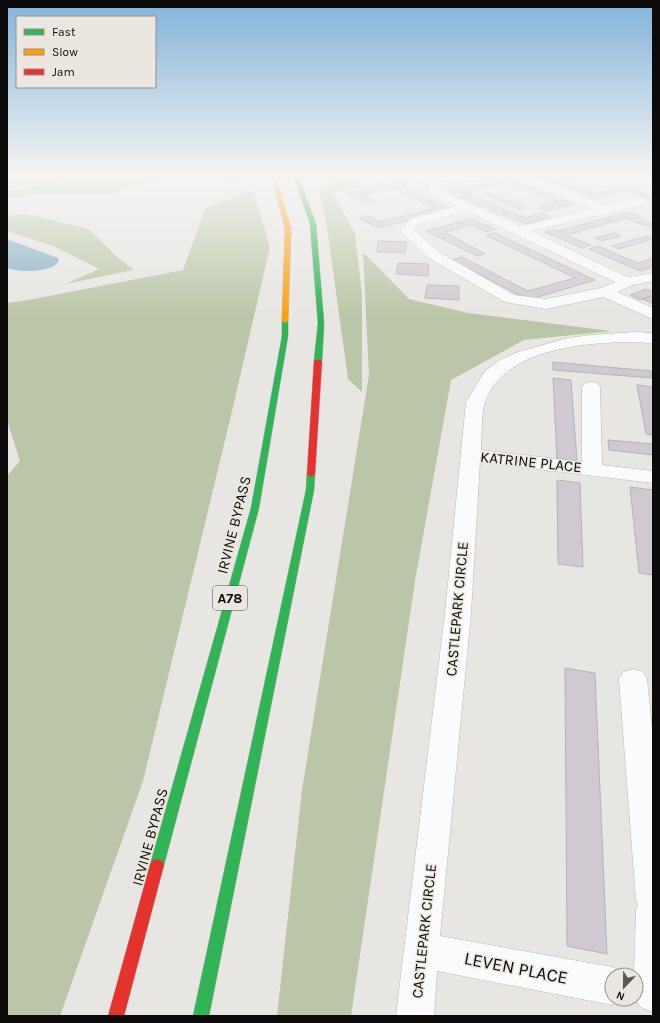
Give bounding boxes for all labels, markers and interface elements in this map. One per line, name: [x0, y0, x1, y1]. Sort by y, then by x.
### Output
legend: [16, 16, 156, 88]
text: Fast: [52, 25, 76, 39]
text: Slow: [52, 45, 78, 59]
text: Jam: [52, 65, 75, 79]
street label: KATRINE PLACE: [479, 448, 583, 476]
street label: IRVINE BYPASS: [213, 474, 255, 576]
street label: CASTLEPARK CIRCLE: [442, 541, 472, 677]
road number: A78: [213, 586, 247, 610]
street label: IRVINE BYPASS: [128, 786, 172, 888]
street label: CASTLEPARK CIRCLE: [408, 863, 440, 999]
street label: LEVEN PLACE: [462, 947, 570, 989]
north arrow: [604, 967, 644, 1007]
text: N: [614, 988, 627, 1003]

